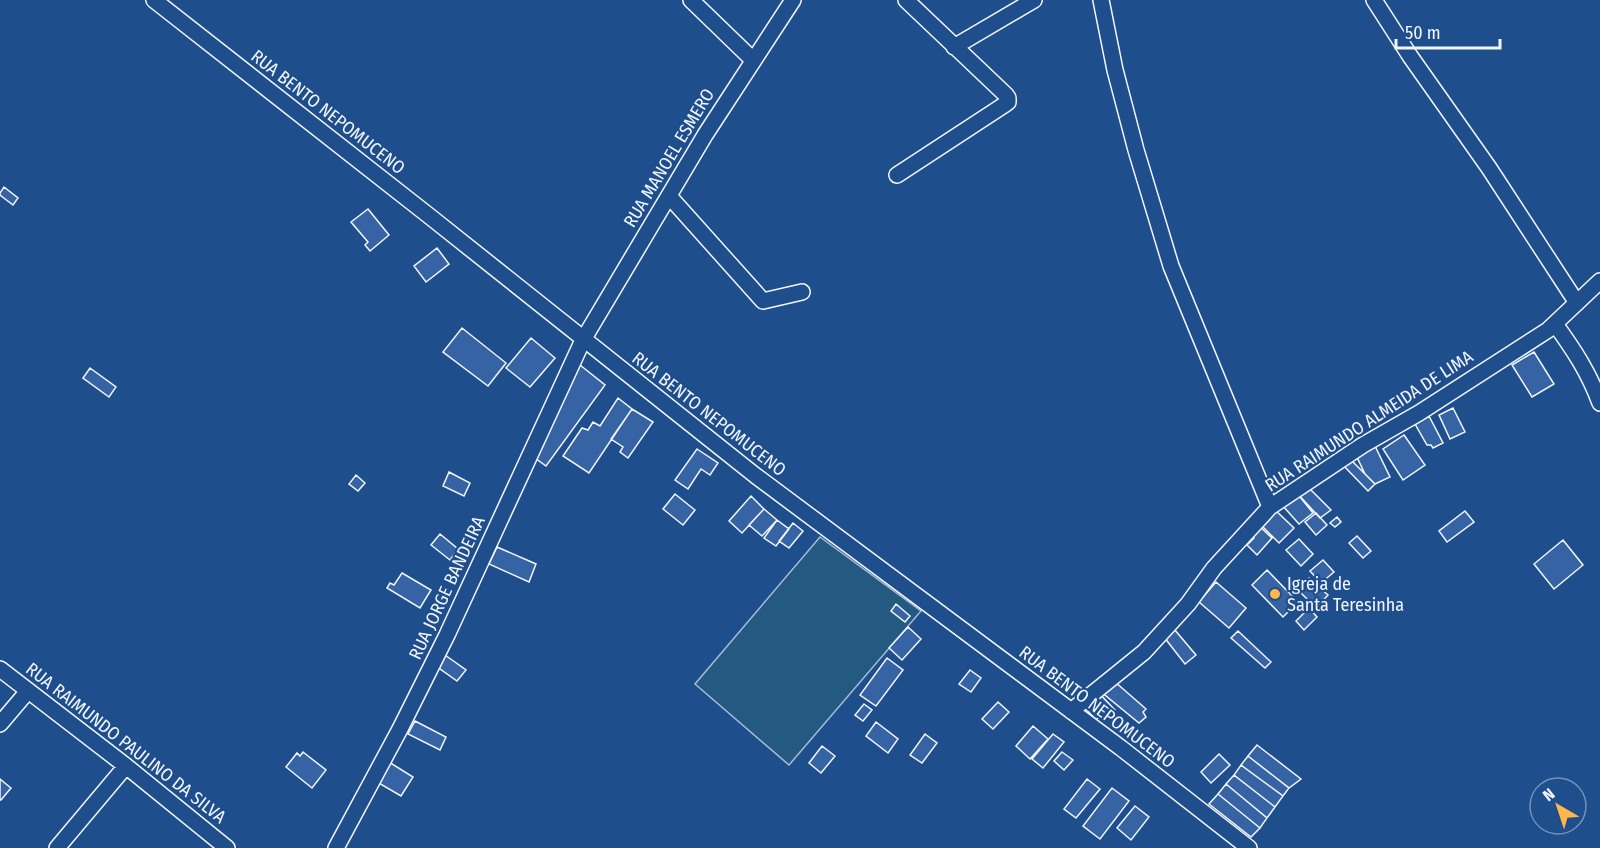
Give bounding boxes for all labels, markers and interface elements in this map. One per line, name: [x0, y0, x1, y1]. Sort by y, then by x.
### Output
scale bar: [1396, 12, 1500, 50]
text: 50 m: [1405, 22, 1441, 44]
street label: RUA BENTO NEPOMUCENO: [247, 45, 409, 179]
street label: RUA MANOEL ESMERO: [619, 85, 719, 231]
street label: RUA RAIMUNDO ALMEIDA DE LIMA: [1261, 345, 1477, 496]
street label: RUA BENTO NEPOMUCENO: [628, 347, 790, 481]
street label: RUA JORGE BANDEIRA: [404, 512, 490, 663]
place label: Igreja de Santa Teresinha: [1287, 573, 1404, 616]
marker: Igreja de Santa Teresinha: [1268, 587, 1282, 601]
street label: RUA BENTO NEPOMUCENO: [1015, 641, 1179, 773]
street label: RUA RAIMUNDO PAULINO DA SILVA: [21, 658, 231, 828]
north arrow: [1528, 776, 1588, 836]
text: N: [1539, 784, 1559, 805]

